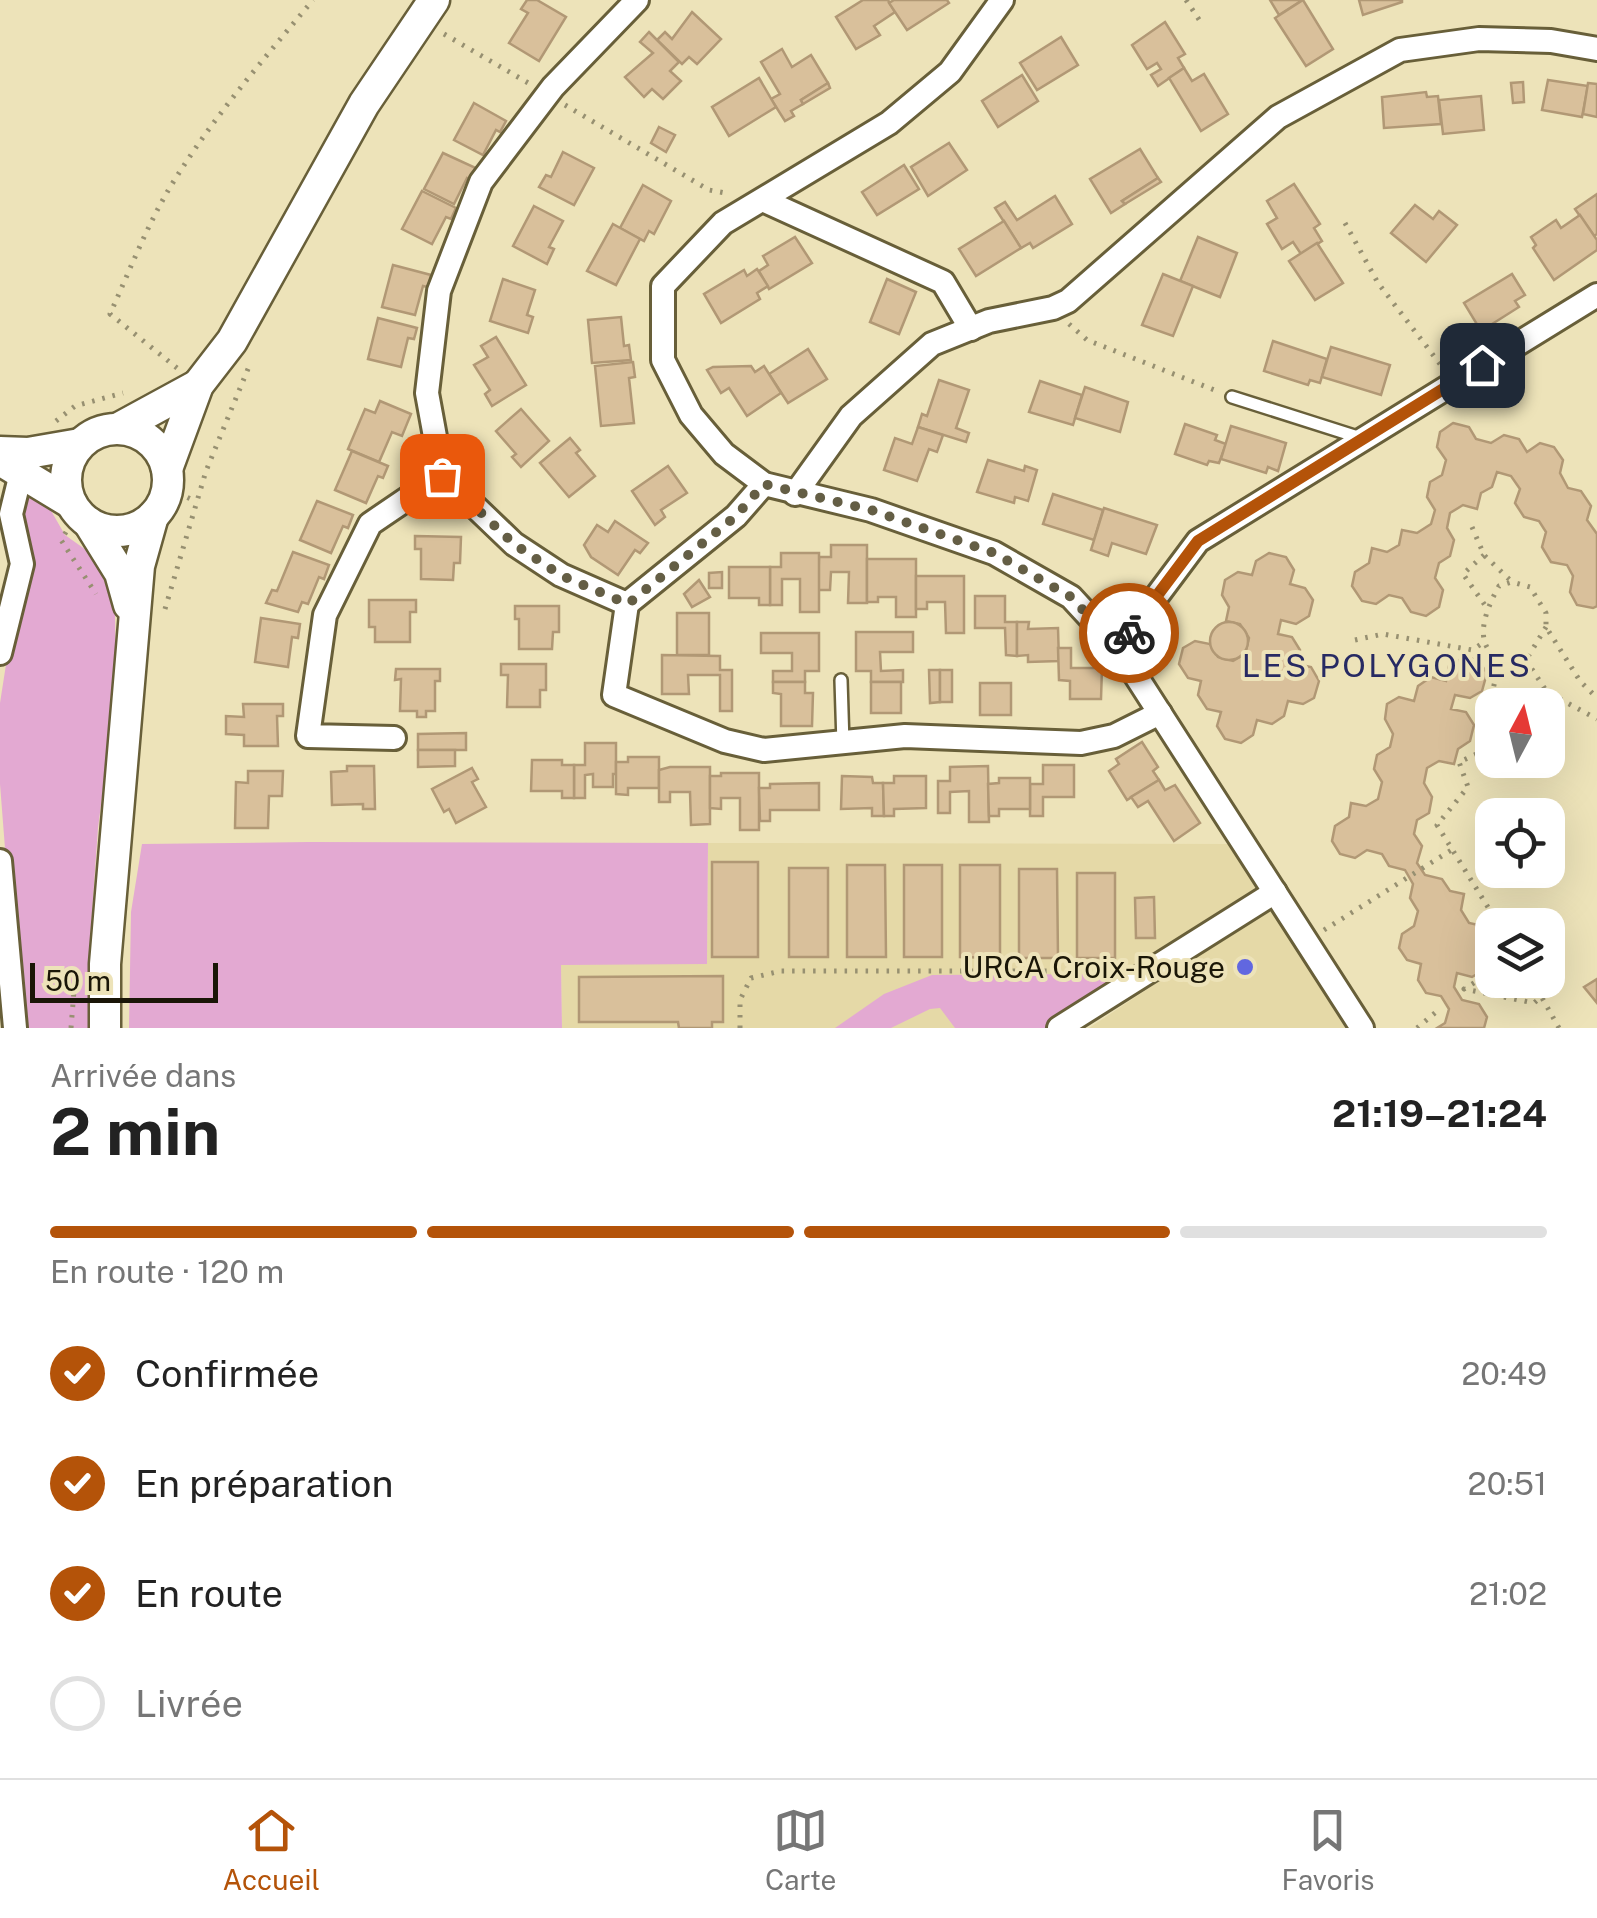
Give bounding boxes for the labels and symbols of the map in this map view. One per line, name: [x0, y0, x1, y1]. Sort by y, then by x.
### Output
pin: [1440, 323, 1525, 408]
pin: [400, 434, 485, 519]
courier: [1079, 583, 1179, 683]
district label: LES POLYGONES: [1242, 647, 1532, 684]
north arrow: [1475, 688, 1565, 778]
place label: URCA Croix-Rouge: [962, 949, 1225, 985]
marker: URCA Croix-Rouge: [1234, 956, 1256, 978]
scale bar: [30, 958, 218, 1003]

